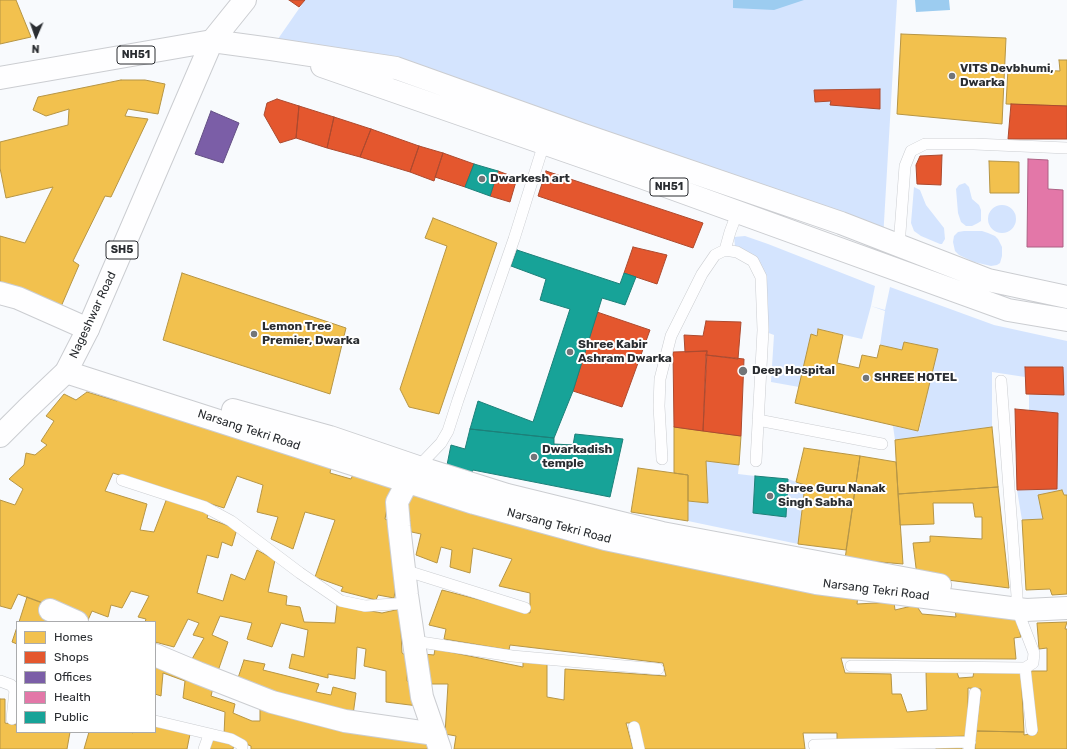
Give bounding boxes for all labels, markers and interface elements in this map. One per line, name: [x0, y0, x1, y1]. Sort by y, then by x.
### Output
north arrow: [16, 16, 56, 56]
text: N: [31, 42, 40, 55]
road number: NH51: [117, 46, 155, 64]
place label: VITS Devbhumi, Dwarka: [960, 62, 1054, 90]
marker: VITS Devbhumi, Dwarka: [947, 71, 957, 81]
place label: Dwarkesh art: [490, 172, 570, 186]
marker: Dwarkesh art: [477, 174, 487, 184]
road number: NH51: [650, 178, 688, 196]
road number: SH5: [106, 241, 138, 259]
street label: Nageshwar Road: [67, 269, 119, 361]
place label: Lemon Tree Premier, Dwarka: [262, 320, 360, 348]
marker: Lemon Tree Premier, Dwarka: [249, 329, 259, 339]
place label: Shree Kabir Ashram Dwarka: [578, 338, 672, 366]
marker: Shree Kabir Ashram Dwarka: [565, 347, 575, 357]
place label: Deep Hospital: [752, 364, 835, 378]
marker: Deep Hospital: [737, 365, 749, 377]
place label: SHREE HOTEL: [874, 371, 957, 385]
marker: SHREE HOTEL: [861, 373, 871, 383]
street label: Narsang Tekri Road: [196, 407, 302, 453]
place label: Dwarkadish temple: [542, 443, 612, 471]
marker: Dwarkadish temple: [529, 452, 539, 462]
place label: Shree Guru Nanak Singh Sabha: [778, 482, 886, 510]
marker: Shree Guru Nanak Singh Sabha: [765, 491, 775, 501]
street label: Narsang Tekri Road: [505, 505, 613, 547]
street label: Narsang Tekri Road: [822, 576, 930, 604]
legend: [16, 621, 156, 733]
text: Homes: [54, 630, 93, 644]
text: Shops: [54, 650, 89, 664]
text: Offices: [54, 670, 92, 684]
text: Health: [54, 690, 91, 704]
text: Public: [54, 710, 89, 724]

